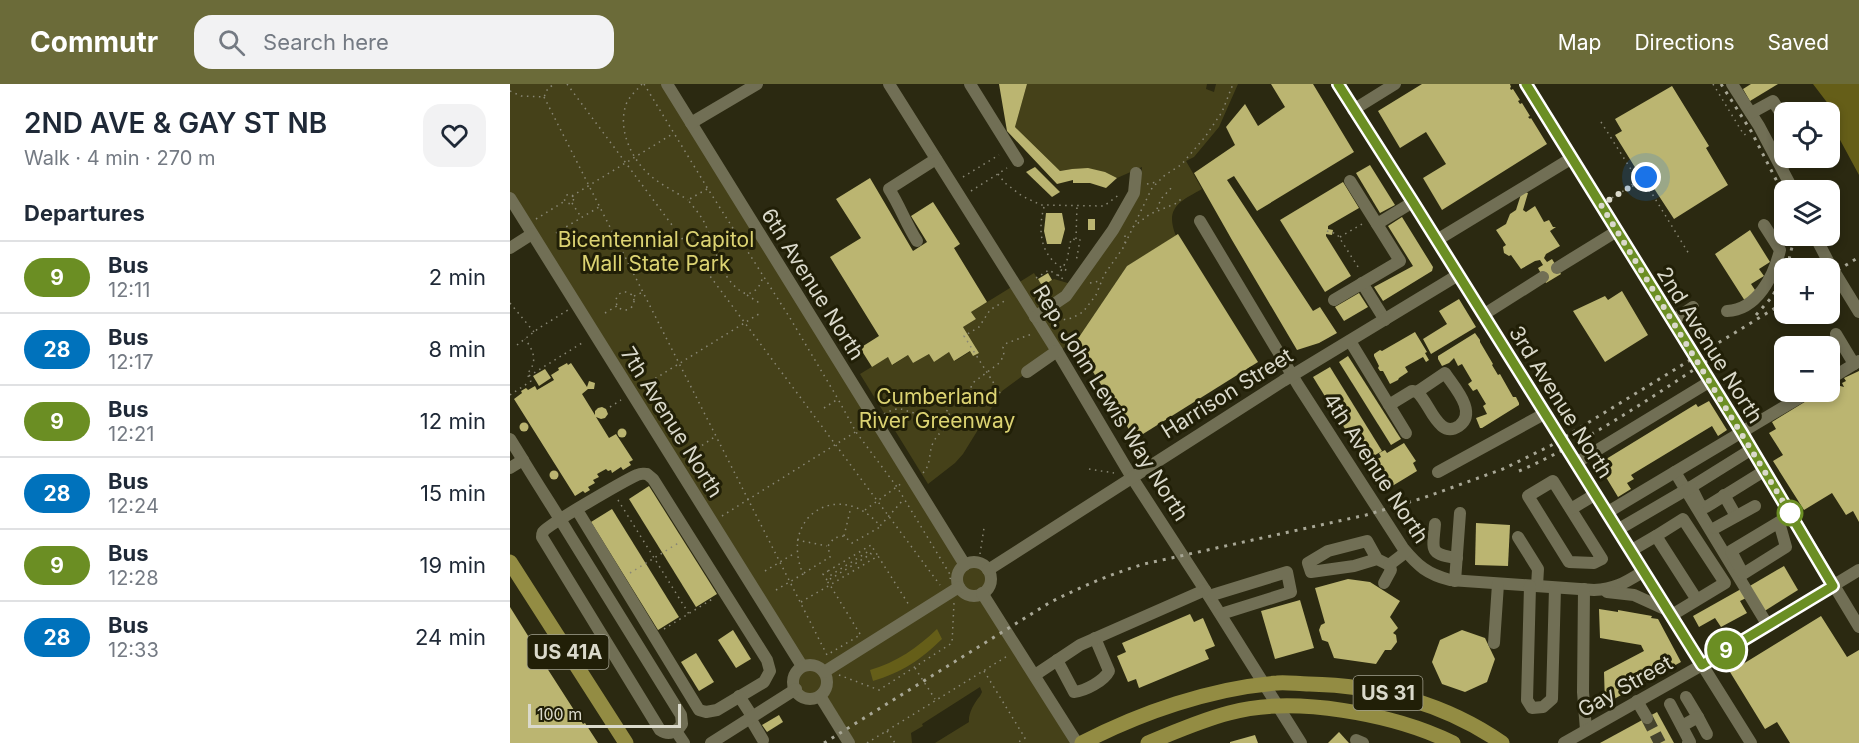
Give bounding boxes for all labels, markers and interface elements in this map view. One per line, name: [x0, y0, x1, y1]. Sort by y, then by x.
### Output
search box: [194, 15, 614, 69]
text: Commutr: [30, 25, 158, 59]
icon: search: [215, 26, 248, 59]
text: Search here: [263, 29, 389, 55]
text: Map: [1558, 30, 1601, 55]
text: Directions: [1634, 30, 1735, 55]
text: Saved: [1768, 30, 1829, 55]
map controls: [1774, 102, 1840, 402]
button: locate: [1774, 102, 1840, 168]
button: heart: [423, 104, 486, 167]
text: 2ND AVE & GAY ST NB: [24, 106, 327, 140]
text: Walk · 4 min · 270 m: [24, 146, 215, 170]
your location: [1631, 162, 1661, 192]
button: layers: [1774, 180, 1840, 246]
text: Departures: [24, 200, 145, 226]
street label: 6th Avenue North: [756, 204, 870, 364]
park label: Bicentennial Capitol Mall State Park: [558, 227, 754, 276]
text: Bus: [108, 252, 149, 278]
button: +: [1774, 258, 1840, 324]
street label: 2nd Avenue North: [1652, 262, 1768, 428]
text: 2 min: [429, 264, 486, 290]
text: 9: [50, 265, 64, 290]
text: 12:11: [108, 278, 150, 302]
street label: Rep. John Lewis Way North: [1028, 280, 1194, 526]
street label: 3rd Avenue North: [1504, 321, 1618, 483]
text: Bus: [108, 324, 149, 350]
text: 8 min: [429, 336, 486, 362]
button: −: [1774, 336, 1840, 402]
text: 28: [44, 337, 70, 362]
street label: 7th Avenue North: [616, 342, 728, 502]
street label: Harrison Street: [1157, 343, 1297, 443]
text: 12:17: [108, 350, 154, 374]
park label: Cumberland River Greenway: [859, 384, 1016, 433]
street label: 4th Avenue North: [1318, 388, 1434, 548]
text: Bus: [108, 396, 149, 422]
text: 12 min: [420, 408, 486, 434]
text: 9: [50, 409, 64, 434]
text: 12:21: [108, 422, 154, 446]
text: Bus: [108, 468, 149, 494]
text: 15 min: [420, 480, 486, 506]
text: 28: [44, 481, 70, 506]
text: 12:24: [108, 494, 159, 518]
unlabelled marker: [1777, 500, 1803, 526]
text: Bus: [108, 540, 149, 566]
text: 19 min: [420, 552, 486, 578]
text: 9: [50, 553, 64, 578]
text: 12:28: [108, 566, 159, 590]
text: Bus: [108, 612, 149, 638]
text: 24 min: [415, 624, 486, 650]
text: 28: [44, 625, 70, 650]
line badge: 9: [1706, 630, 1746, 670]
road number: US 41A: [527, 635, 608, 669]
text: 12:33: [108, 638, 159, 662]
text: 9: [1719, 638, 1733, 663]
street label: Gay Street: [1573, 650, 1677, 722]
road number: US 31: [1354, 676, 1422, 710]
scale bar: [528, 701, 681, 728]
text: 100 m: [537, 704, 582, 724]

